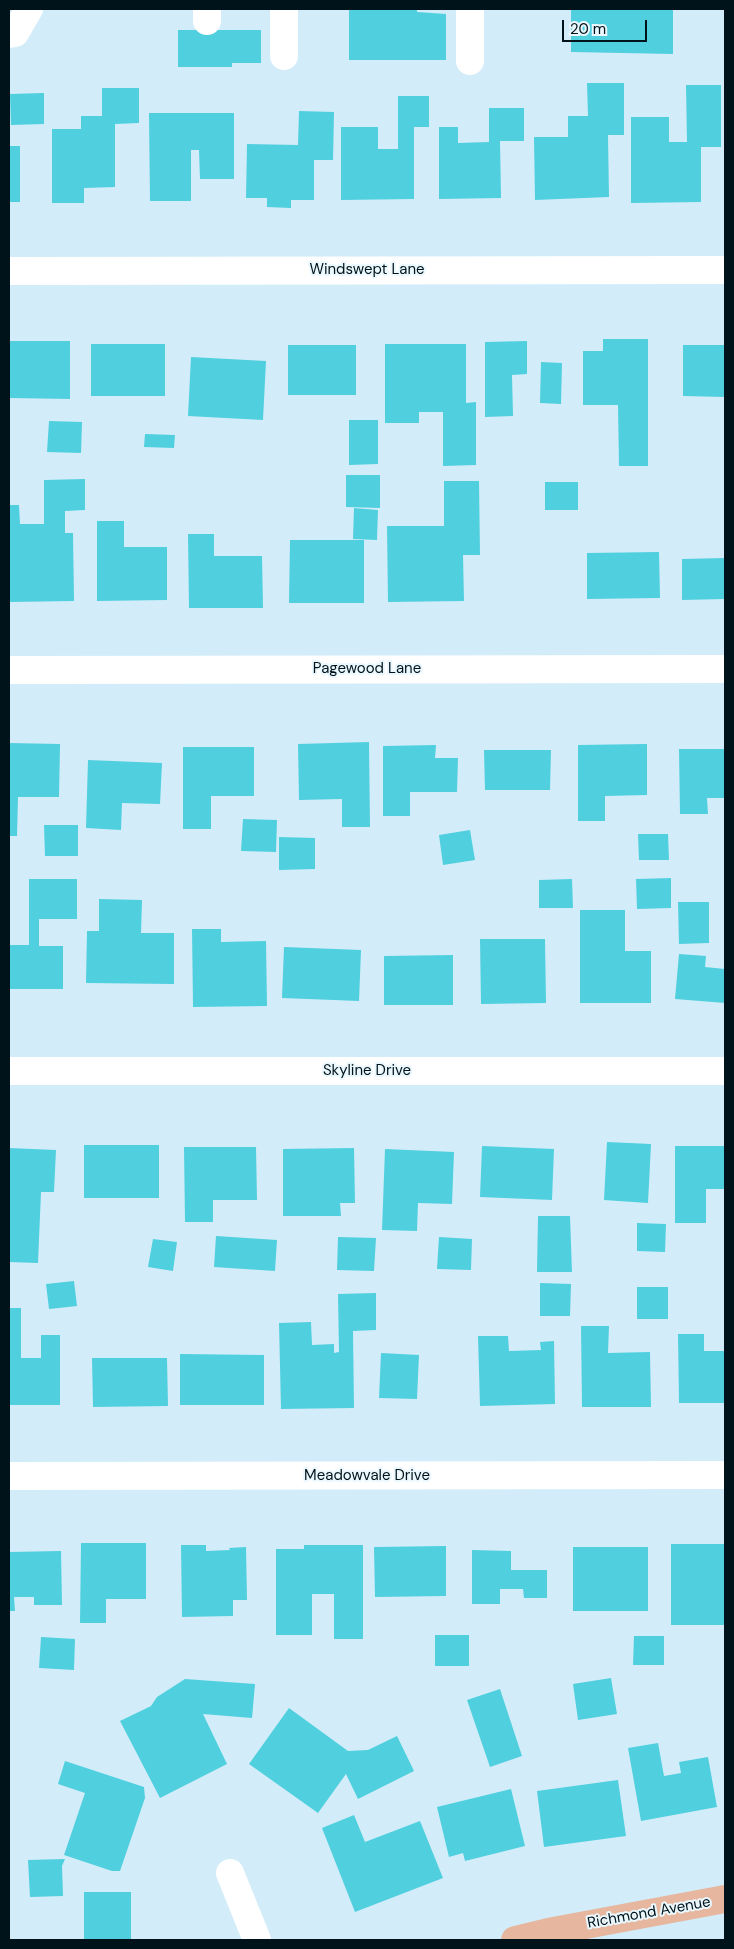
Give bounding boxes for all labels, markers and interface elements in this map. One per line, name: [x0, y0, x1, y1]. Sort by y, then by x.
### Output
scale bar: [564, 10, 649, 42]
text: 20 m: [570, 19, 606, 39]
street label: Windswept Lane: [309, 261, 425, 279]
street label: Pagewood Lane: [313, 660, 421, 678]
street label: Skyline Drive: [323, 1062, 411, 1080]
street label: Meadowvale Drive: [304, 1467, 430, 1485]
street label: Richmond Avenue: [586, 1893, 712, 1933]

